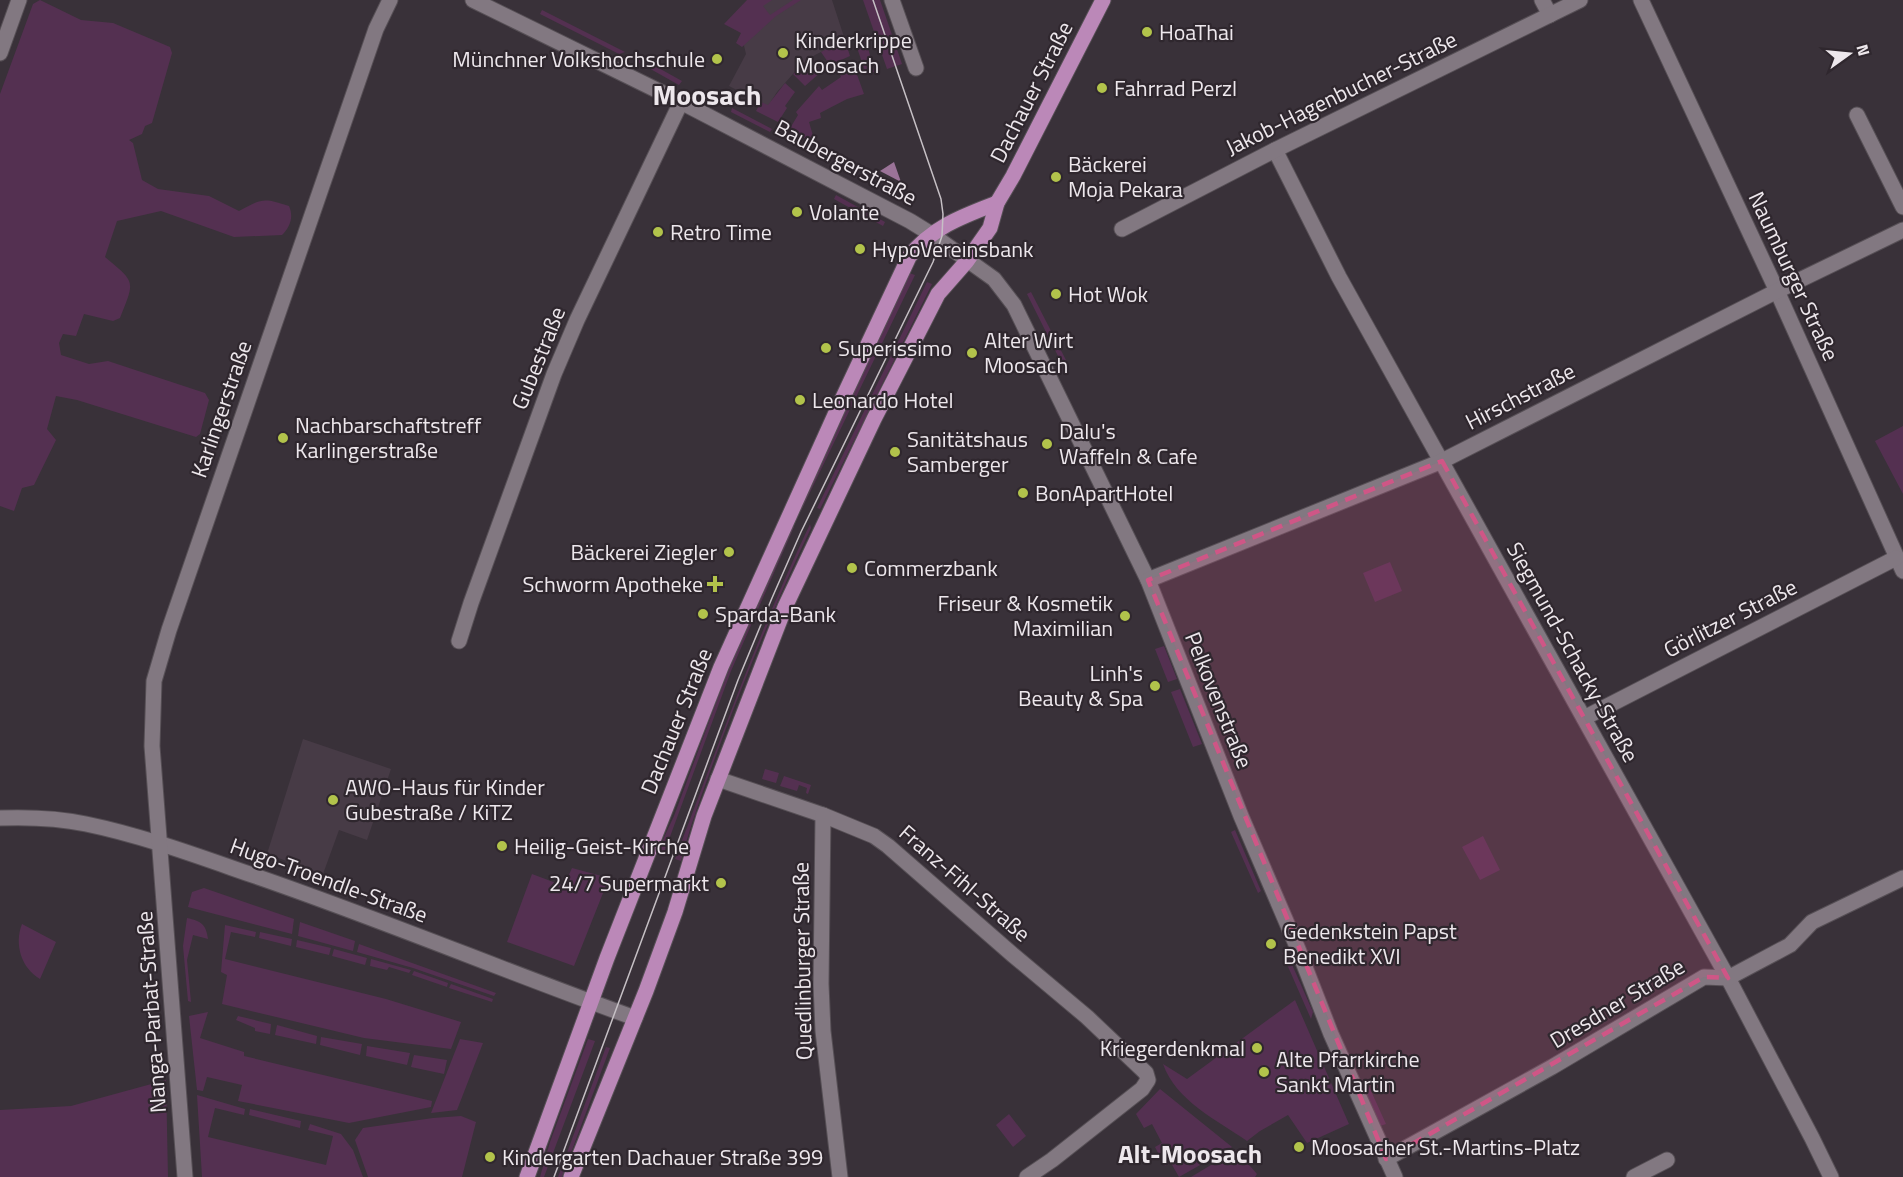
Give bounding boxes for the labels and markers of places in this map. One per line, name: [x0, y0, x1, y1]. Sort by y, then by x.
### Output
place label: HoaThai: [1159, 15, 1234, 49]
place label: Kinderkrippe Moosach: [795, 23, 912, 82]
marker: HoaThai: [1140, 25, 1154, 39]
place label: Münchner Volkshochschule: [452, 42, 705, 76]
marker: Kinderkrippe Moosach: [776, 46, 790, 60]
marker: Münchner Volkshochschule: [710, 52, 724, 66]
place label: Fahrrad Perzl: [1114, 71, 1237, 105]
marker: Fahrrad Perzl: [1095, 81, 1109, 95]
place label: Bäckerei Moja Pekara: [1068, 147, 1183, 206]
marker: Bäckerei Moja Pekara: [1049, 170, 1063, 184]
place label: Volante: [809, 195, 879, 229]
marker: Volante: [790, 205, 804, 219]
place label: Retro Time: [670, 215, 772, 249]
marker: Retro Time: [651, 225, 665, 239]
place label: HypoVereinsbank: [872, 232, 1034, 266]
marker: HypoVereinsbank: [853, 242, 867, 256]
place label: Hot Wok: [1068, 277, 1148, 311]
marker: Hot Wok: [1049, 287, 1063, 301]
place label: Alter Wirt Moosach: [984, 323, 1073, 382]
place label: Superissimo: [838, 331, 952, 365]
marker: Superissimo: [819, 341, 833, 355]
marker: Alter Wirt Moosach: [965, 346, 979, 360]
place label: Leonardo Hotel: [812, 383, 954, 417]
marker: Leonardo Hotel: [793, 393, 807, 407]
place label: Nachbarschaftstreff Karlingerstraße: [295, 408, 482, 467]
place label: Dalu's Waffeln & Cafe: [1059, 414, 1198, 473]
place label: Sanitätshaus Samberger: [907, 422, 1028, 481]
marker: Nachbarschaftstreff Karlingerstraße: [276, 431, 290, 445]
marker: Dalu's Waffeln & Cafe: [1040, 437, 1054, 451]
marker: Sanitätshaus Samberger: [888, 445, 902, 459]
place label: BonApartHotel: [1035, 476, 1173, 510]
marker: BonApartHotel: [1016, 486, 1030, 500]
place label: Bäckerei Ziegler: [570, 535, 717, 569]
marker: Bäckerei Ziegler: [722, 545, 736, 559]
place label: Commerzbank: [864, 551, 998, 585]
marker: Commerzbank: [845, 561, 859, 575]
place label: Schworm Apotheke: [522, 567, 703, 601]
marker: Schworm Apotheke: [708, 577, 722, 591]
place label: Friseur & Kosmetik Maximilian: [937, 586, 1113, 645]
place label: Sparda-Bank: [715, 597, 837, 631]
marker: Sparda-Bank: [696, 607, 710, 621]
marker: Friseur & Kosmetik Maximilian: [1118, 609, 1132, 623]
place label: Linh's Beauty & Spa: [1018, 656, 1143, 715]
marker: Linh's Beauty & Spa: [1148, 679, 1162, 693]
place label: AWO-Haus für Kinder Gubestraße / KiTZ: [345, 770, 545, 829]
marker: AWO-Haus für Kinder Gubestraße / KiTZ: [326, 793, 340, 807]
place label: Heilig-Geist-Kirche: [514, 829, 689, 863]
marker: Heilig-Geist-Kirche: [495, 839, 509, 853]
place label: 24/7 Supermarkt: [549, 866, 709, 900]
marker: 24/7 Supermarkt: [714, 876, 728, 890]
place label: Gedenkstein Papst Benedikt XVI: [1283, 914, 1457, 973]
marker: Gedenkstein Papst Benedikt XVI: [1264, 937, 1278, 951]
place label: Kriegerdenkmal: [1100, 1031, 1245, 1065]
marker: Kriegerdenkmal: [1250, 1041, 1264, 1055]
place label: Alte Pfarrkirche Sankt Martin: [1276, 1042, 1420, 1101]
marker: Alte Pfarrkirche Sankt Martin: [1257, 1065, 1271, 1079]
place label: Moosacher St.-Martins-Platz: [1311, 1130, 1580, 1164]
place label: Kindergarten Dachauer Straße 399: [502, 1140, 823, 1174]
marker: Moosacher St.-Martins-Platz: [1292, 1140, 1306, 1154]
marker: Kindergarten Dachauer Straße 399: [483, 1150, 497, 1164]

